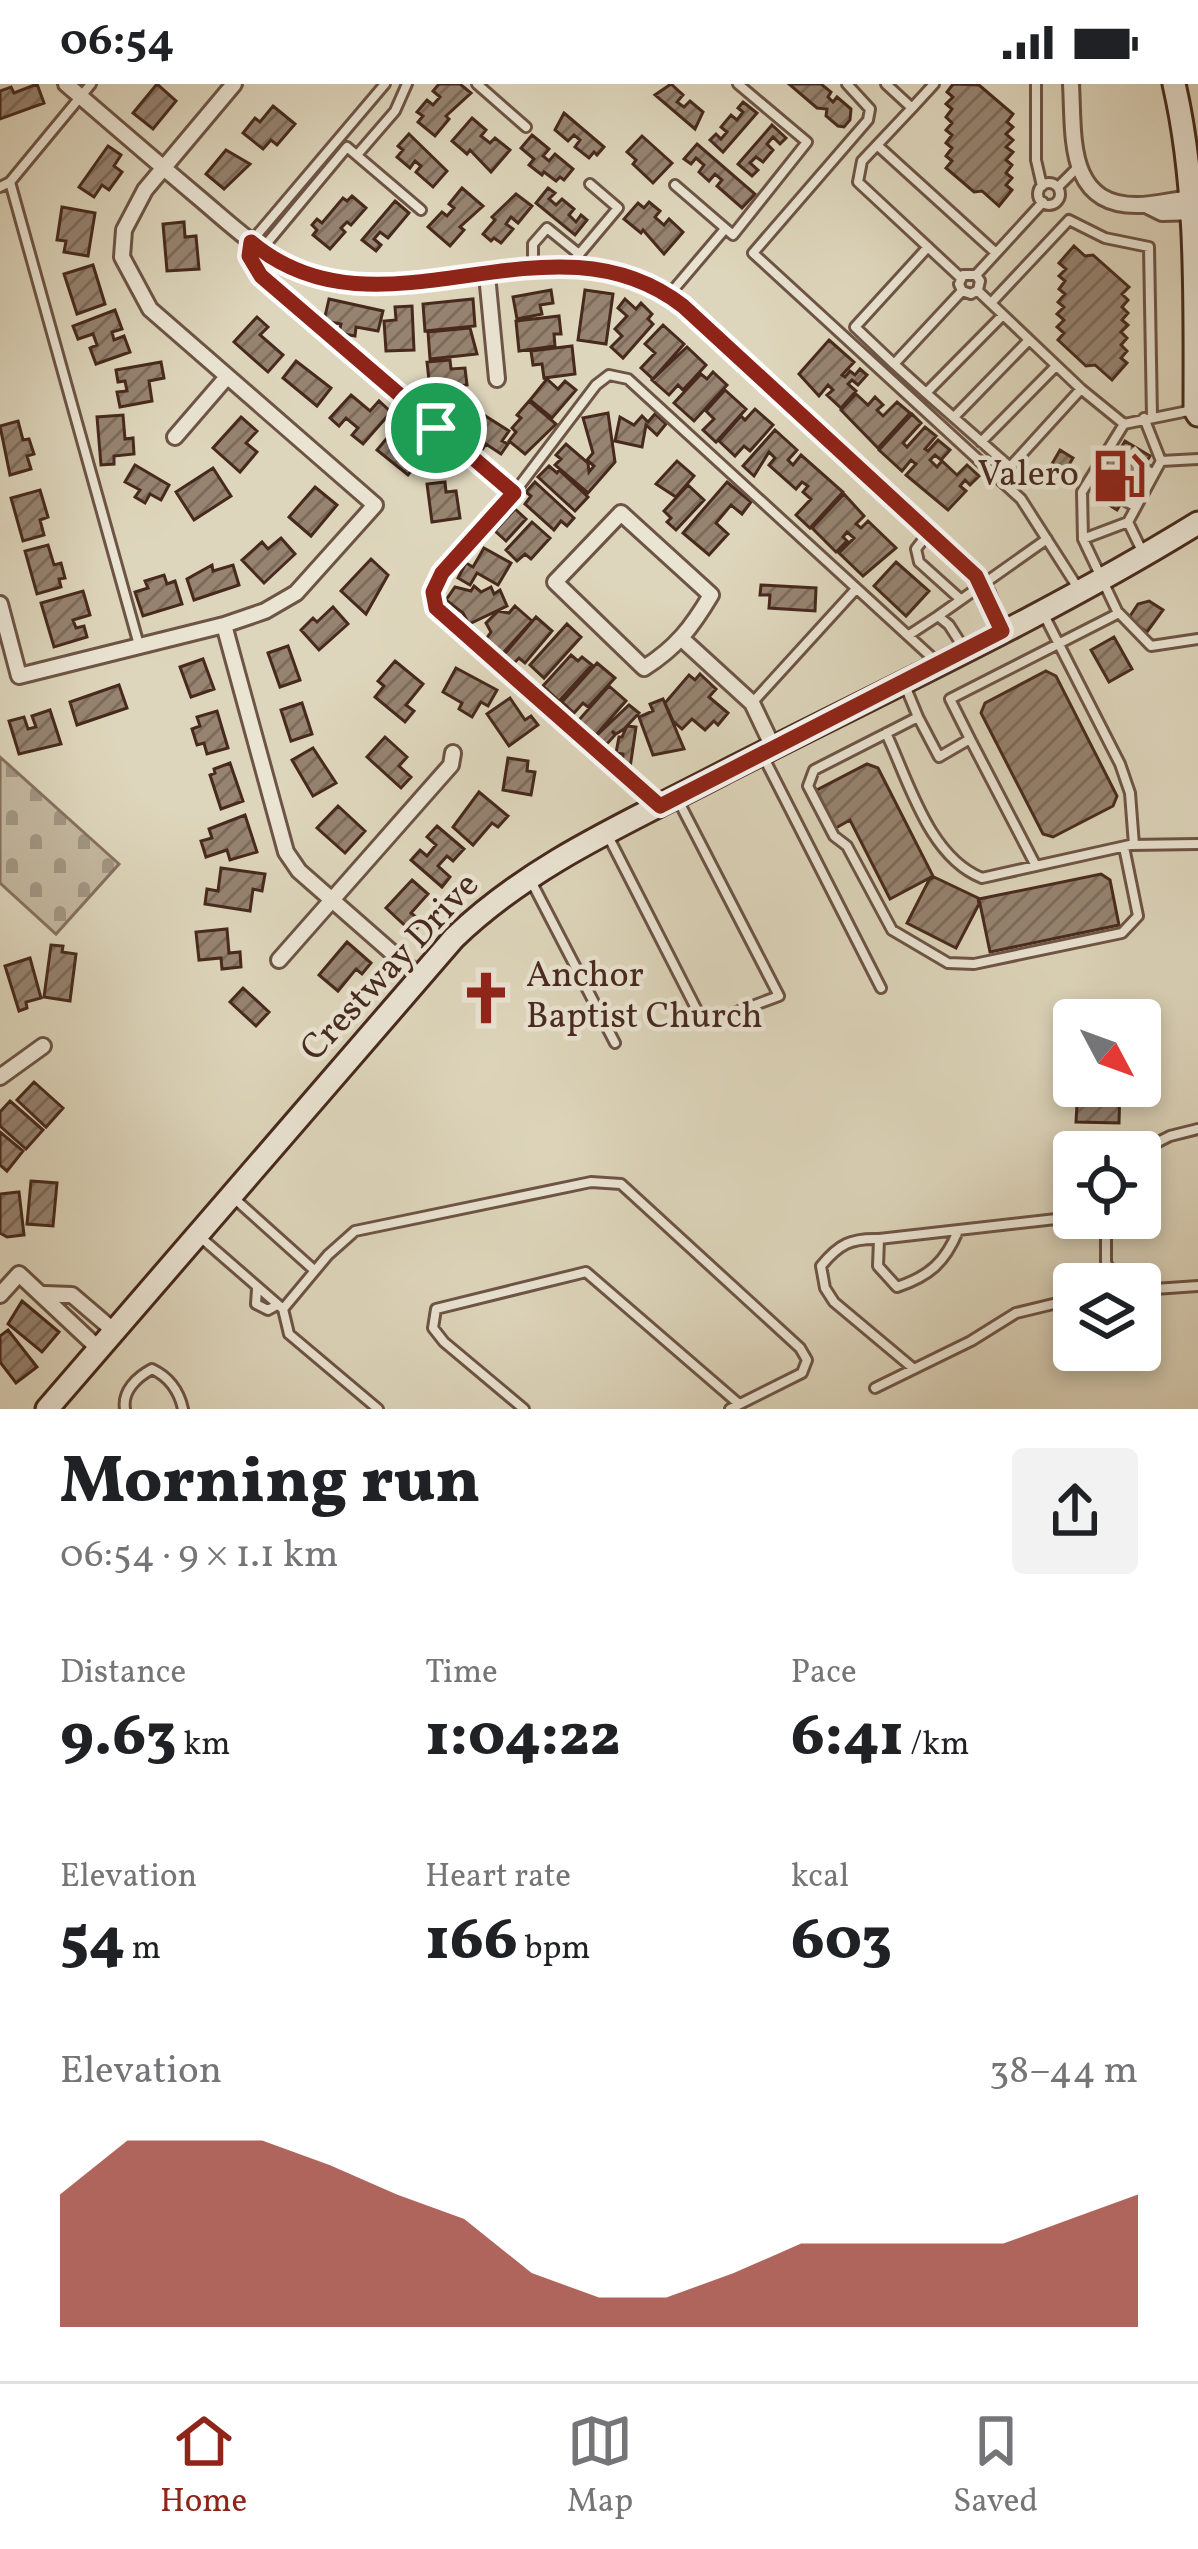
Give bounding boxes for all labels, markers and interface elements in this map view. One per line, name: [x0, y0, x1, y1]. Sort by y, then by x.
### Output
text: 06:54: [60, 11, 174, 74]
pin: [385, 377, 487, 479]
icon: arrive: [403, 395, 469, 461]
fuel station icon: Valero: [1090, 447, 1148, 505]
place label: Valero: [978, 451, 1079, 501]
street label: Crestway Drive: [290, 862, 492, 1074]
place label: Anchor Baptist Church: [526, 952, 763, 1043]
church icon: Anchor Baptist Church: [457, 969, 515, 1027]
north arrow: [1053, 999, 1161, 1107]
map controls: [1053, 999, 1161, 1371]
button: locate: [1053, 1131, 1161, 1239]
button: layers: [1053, 1263, 1161, 1371]
text: Morning run: [60, 1438, 481, 1530]
button: share: [1012, 1448, 1138, 1574]
text: 06:54 · 9 × 1.1 km: [60, 1529, 339, 1583]
text: Distance: [60, 1651, 186, 1697]
text: Time: [425, 1651, 498, 1697]
text: Pace: [791, 1651, 857, 1697]
text: 9.63: [60, 1697, 177, 1780]
text: 1:04:22: [425, 1697, 621, 1780]
text: 6:41: [791, 1697, 904, 1780]
text: km: [177, 1723, 230, 1769]
text: /km: [904, 1723, 970, 1769]
text: Elevation: [60, 1855, 197, 1901]
text: Heart rate: [425, 1855, 571, 1901]
text: kcal: [791, 1855, 849, 1901]
text: 54: [60, 1901, 125, 1984]
text: 166: [425, 1901, 518, 1984]
text: 603: [791, 1901, 892, 1984]
text: m: [125, 1927, 161, 1973]
text: bpm: [518, 1927, 591, 1973]
text: Elevation: [60, 2045, 222, 2099]
text: 38–44 m: [989, 2045, 1138, 2099]
tab: Home: [160, 2408, 247, 2526]
tab: Map: [567, 2408, 633, 2526]
tab: Saved: [953, 2408, 1038, 2526]

